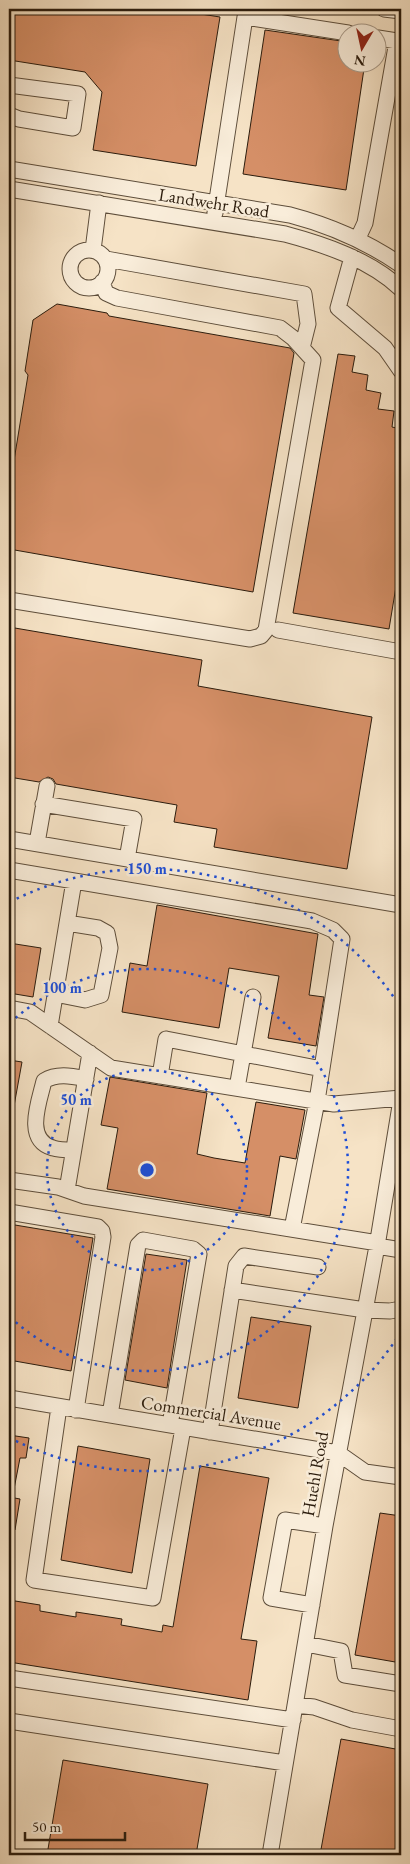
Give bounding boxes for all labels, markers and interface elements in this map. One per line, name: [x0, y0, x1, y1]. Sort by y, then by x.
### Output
north arrow: [338, 22, 388, 72]
text: N: [352, 51, 367, 71]
street label: Landwehr Road: [157, 182, 272, 223]
text: 150 m: [127, 859, 167, 878]
text: 100 m: [42, 978, 82, 997]
text: 50 m: [60, 1090, 92, 1109]
centre of rings: [138, 1161, 156, 1179]
street label: Commercial Avenue: [140, 1390, 283, 1435]
street label: Huehl Road: [296, 1429, 333, 1518]
scale bar: [25, 1809, 125, 1841]
text: 50 m: [32, 1817, 61, 1836]

